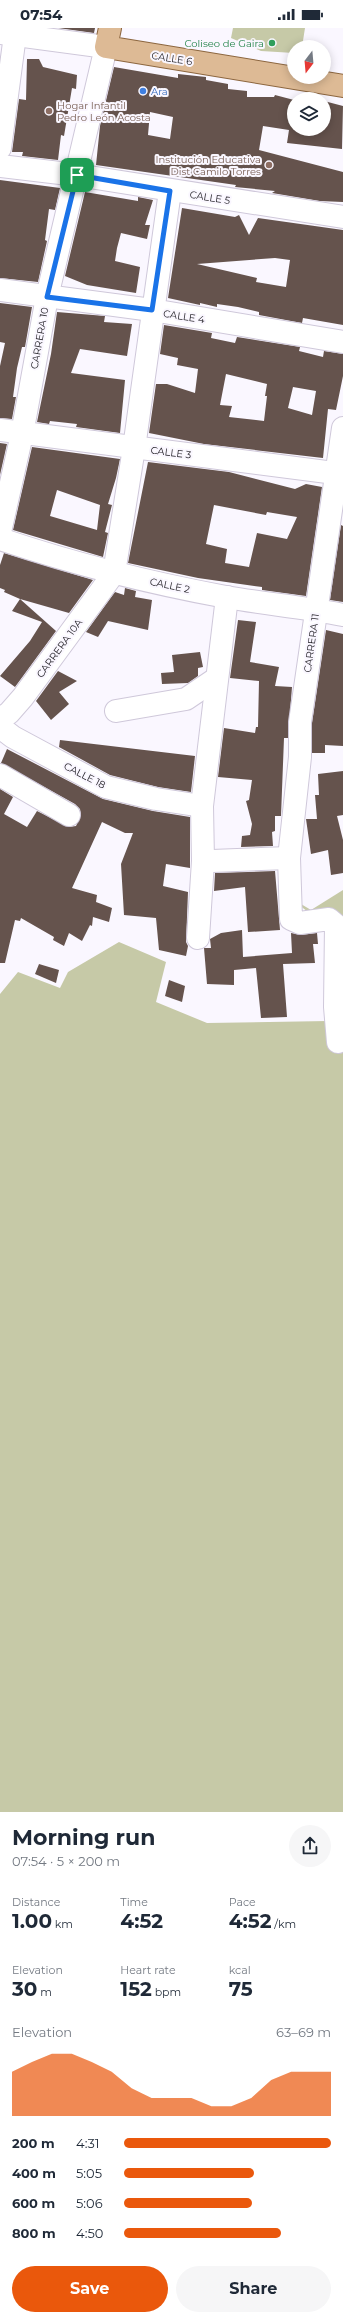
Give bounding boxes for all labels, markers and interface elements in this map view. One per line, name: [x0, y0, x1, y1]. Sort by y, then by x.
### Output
text: 07:54: [20, 5, 62, 24]
place label: Coliseo de Gaira: [184, 37, 264, 50]
marker: Coliseo de Gaira: [267, 38, 277, 48]
north arrow: [287, 40, 331, 84]
map controls: [287, 40, 331, 136]
street label: CALLE 6: [151, 49, 193, 68]
place label: Ara: [151, 85, 168, 98]
marker: Ara: [138, 86, 148, 96]
button: layers: [287, 92, 331, 136]
place label: Hogar Infantil Pedro León Acosta: [57, 99, 151, 124]
marker: Hogar Infantil Pedro León Acosta: [44, 106, 54, 116]
place label: Institución Educativa Dist Camilo Torres: [155, 153, 261, 178]
pin: [60, 158, 94, 192]
marker: Institución Educativa Dist Camilo Torres: [264, 160, 274, 170]
icon: arrive: [66, 164, 88, 186]
street label: CALLE 5: [189, 188, 231, 207]
street label: CARRERA 10: [28, 306, 51, 370]
street label: CALLE 4: [162, 307, 206, 326]
street label: CALLE 3: [150, 444, 192, 461]
street label: CALLE 2: [149, 575, 192, 596]
street label: CARRERA 11: [301, 613, 322, 673]
street label: CARRERA 10A: [34, 616, 86, 680]
street label: CALLE 18: [62, 759, 108, 791]
text: Morning run: [12, 1824, 155, 1851]
button: share: [289, 1825, 331, 1867]
text: 07:54 · 5 × 200 m: [12, 1853, 120, 1869]
text: Distance: [12, 1895, 60, 1909]
text: Time: [120, 1895, 148, 1909]
text: Pace: [229, 1895, 256, 1909]
text: 1.00: [12, 1909, 52, 1933]
text: 4:52: [120, 1909, 163, 1933]
text: 4:52: [229, 1909, 271, 1933]
text: km: [52, 1917, 73, 1931]
text: /km: [271, 1917, 296, 1931]
text: Elevation: [12, 1963, 63, 1977]
text: Heart rate: [120, 1963, 176, 1977]
text: kcal: [229, 1963, 251, 1977]
text: 30: [12, 1977, 37, 2001]
text: 152: [120, 1977, 152, 2001]
text: 75: [229, 1977, 253, 2001]
text: m: [37, 1985, 52, 1999]
text: bpm: [152, 1985, 181, 1999]
text: Elevation: [12, 2024, 72, 2040]
text: 63–69 m: [276, 2024, 331, 2040]
text: 200 m: [12, 2135, 55, 2151]
text: 4:31: [76, 2135, 99, 2151]
text: 400 m: [12, 2165, 56, 2181]
text: 5:05: [76, 2165, 102, 2181]
text: 600 m: [12, 2195, 55, 2211]
text: 5:06: [76, 2195, 103, 2211]
text: 800 m: [12, 2225, 56, 2241]
text: 4:50: [76, 2225, 103, 2241]
button: Save: [12, 2266, 168, 2312]
button: Share: [176, 2266, 331, 2312]

